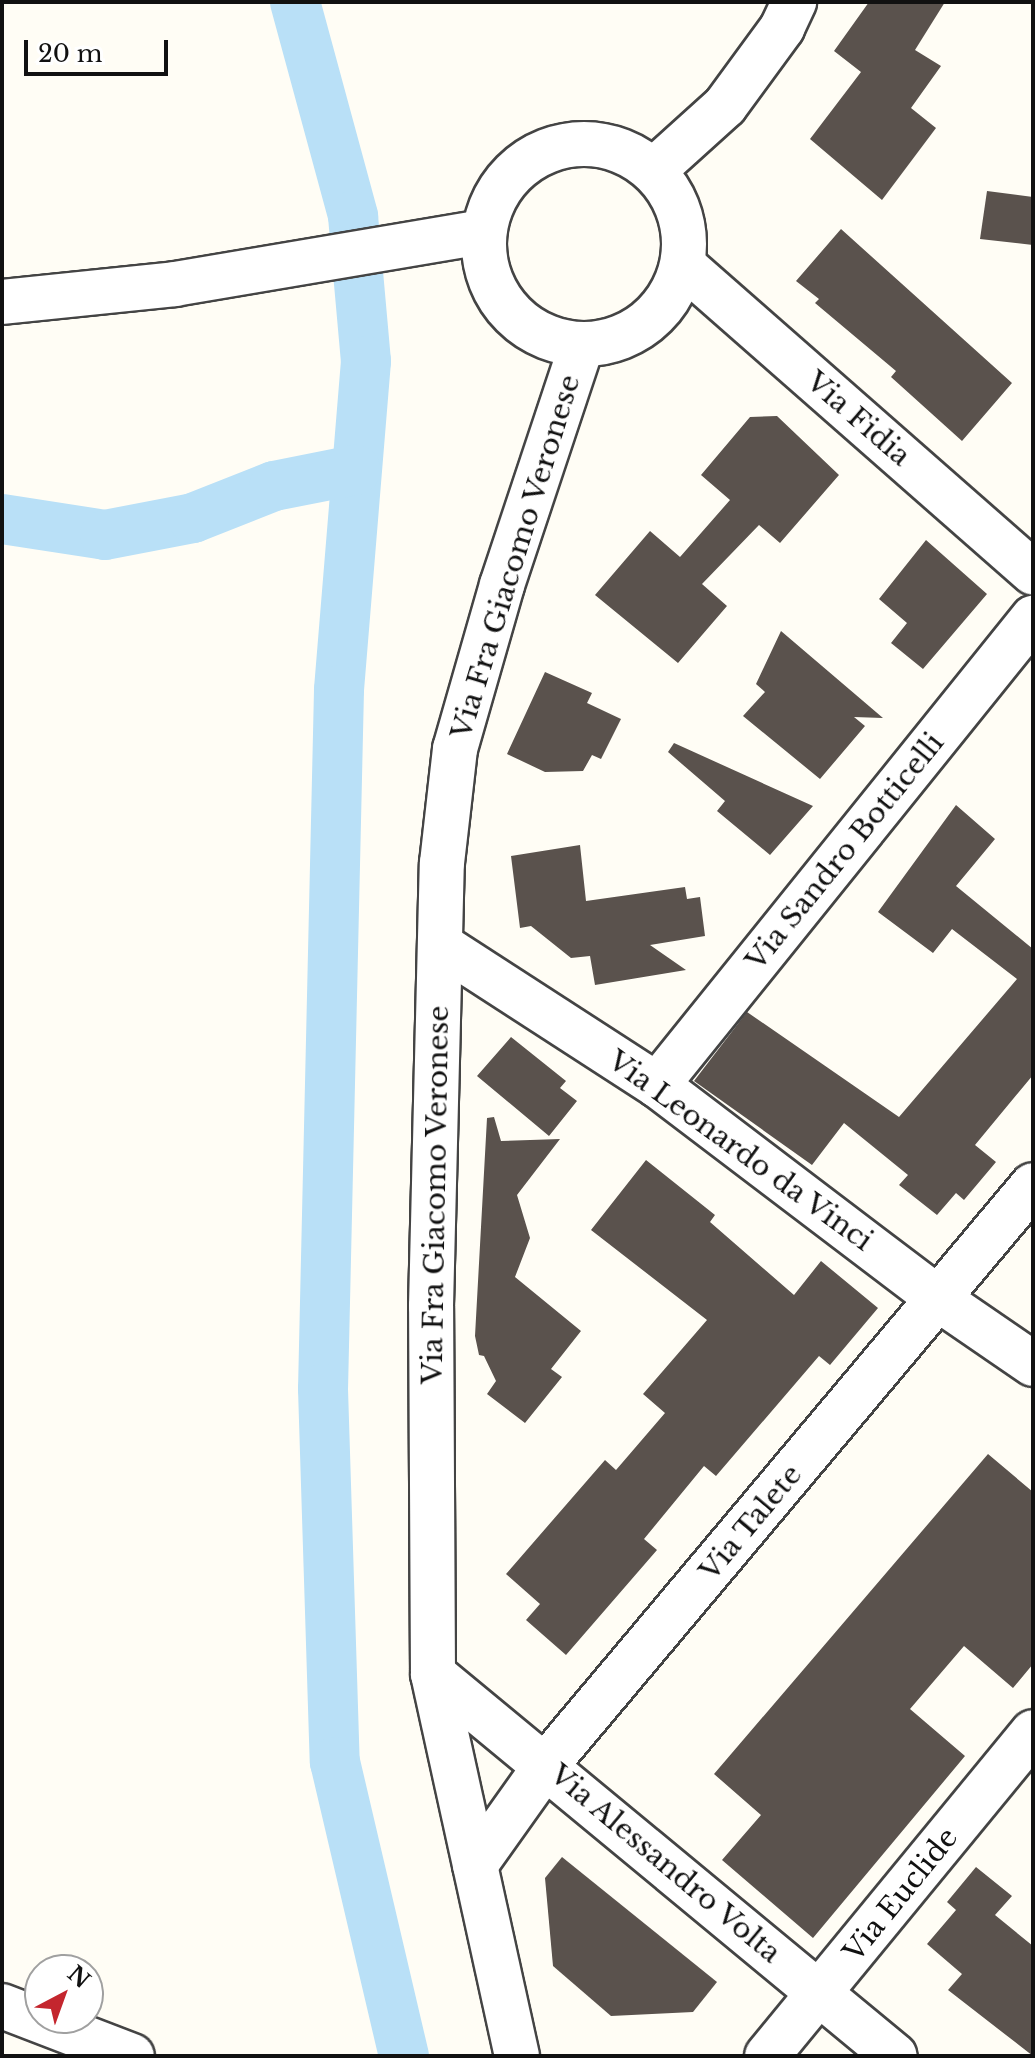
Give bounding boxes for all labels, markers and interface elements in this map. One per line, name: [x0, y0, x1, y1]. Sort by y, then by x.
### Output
scale bar: [28, 24, 172, 74]
text: 20 m: [38, 39, 103, 68]
street label: Via Fidia: [799, 365, 917, 473]
street label: Via Fra Giacomo Veronese: [444, 370, 588, 744]
street label: Via Sandro Botticelli: [739, 727, 951, 977]
street label: Via Fra Giacomo Veronese: [416, 1005, 456, 1385]
street label: Via Leonardo da Vinci: [601, 1043, 879, 1259]
street label: Via Talete: [693, 1458, 809, 1588]
street label: Via Alessandro Volta: [542, 1757, 788, 1971]
street label: Via Euclide: [837, 1821, 965, 1969]
north arrow: [24, 1954, 104, 2034]
text: N: [62, 1960, 95, 1994]

